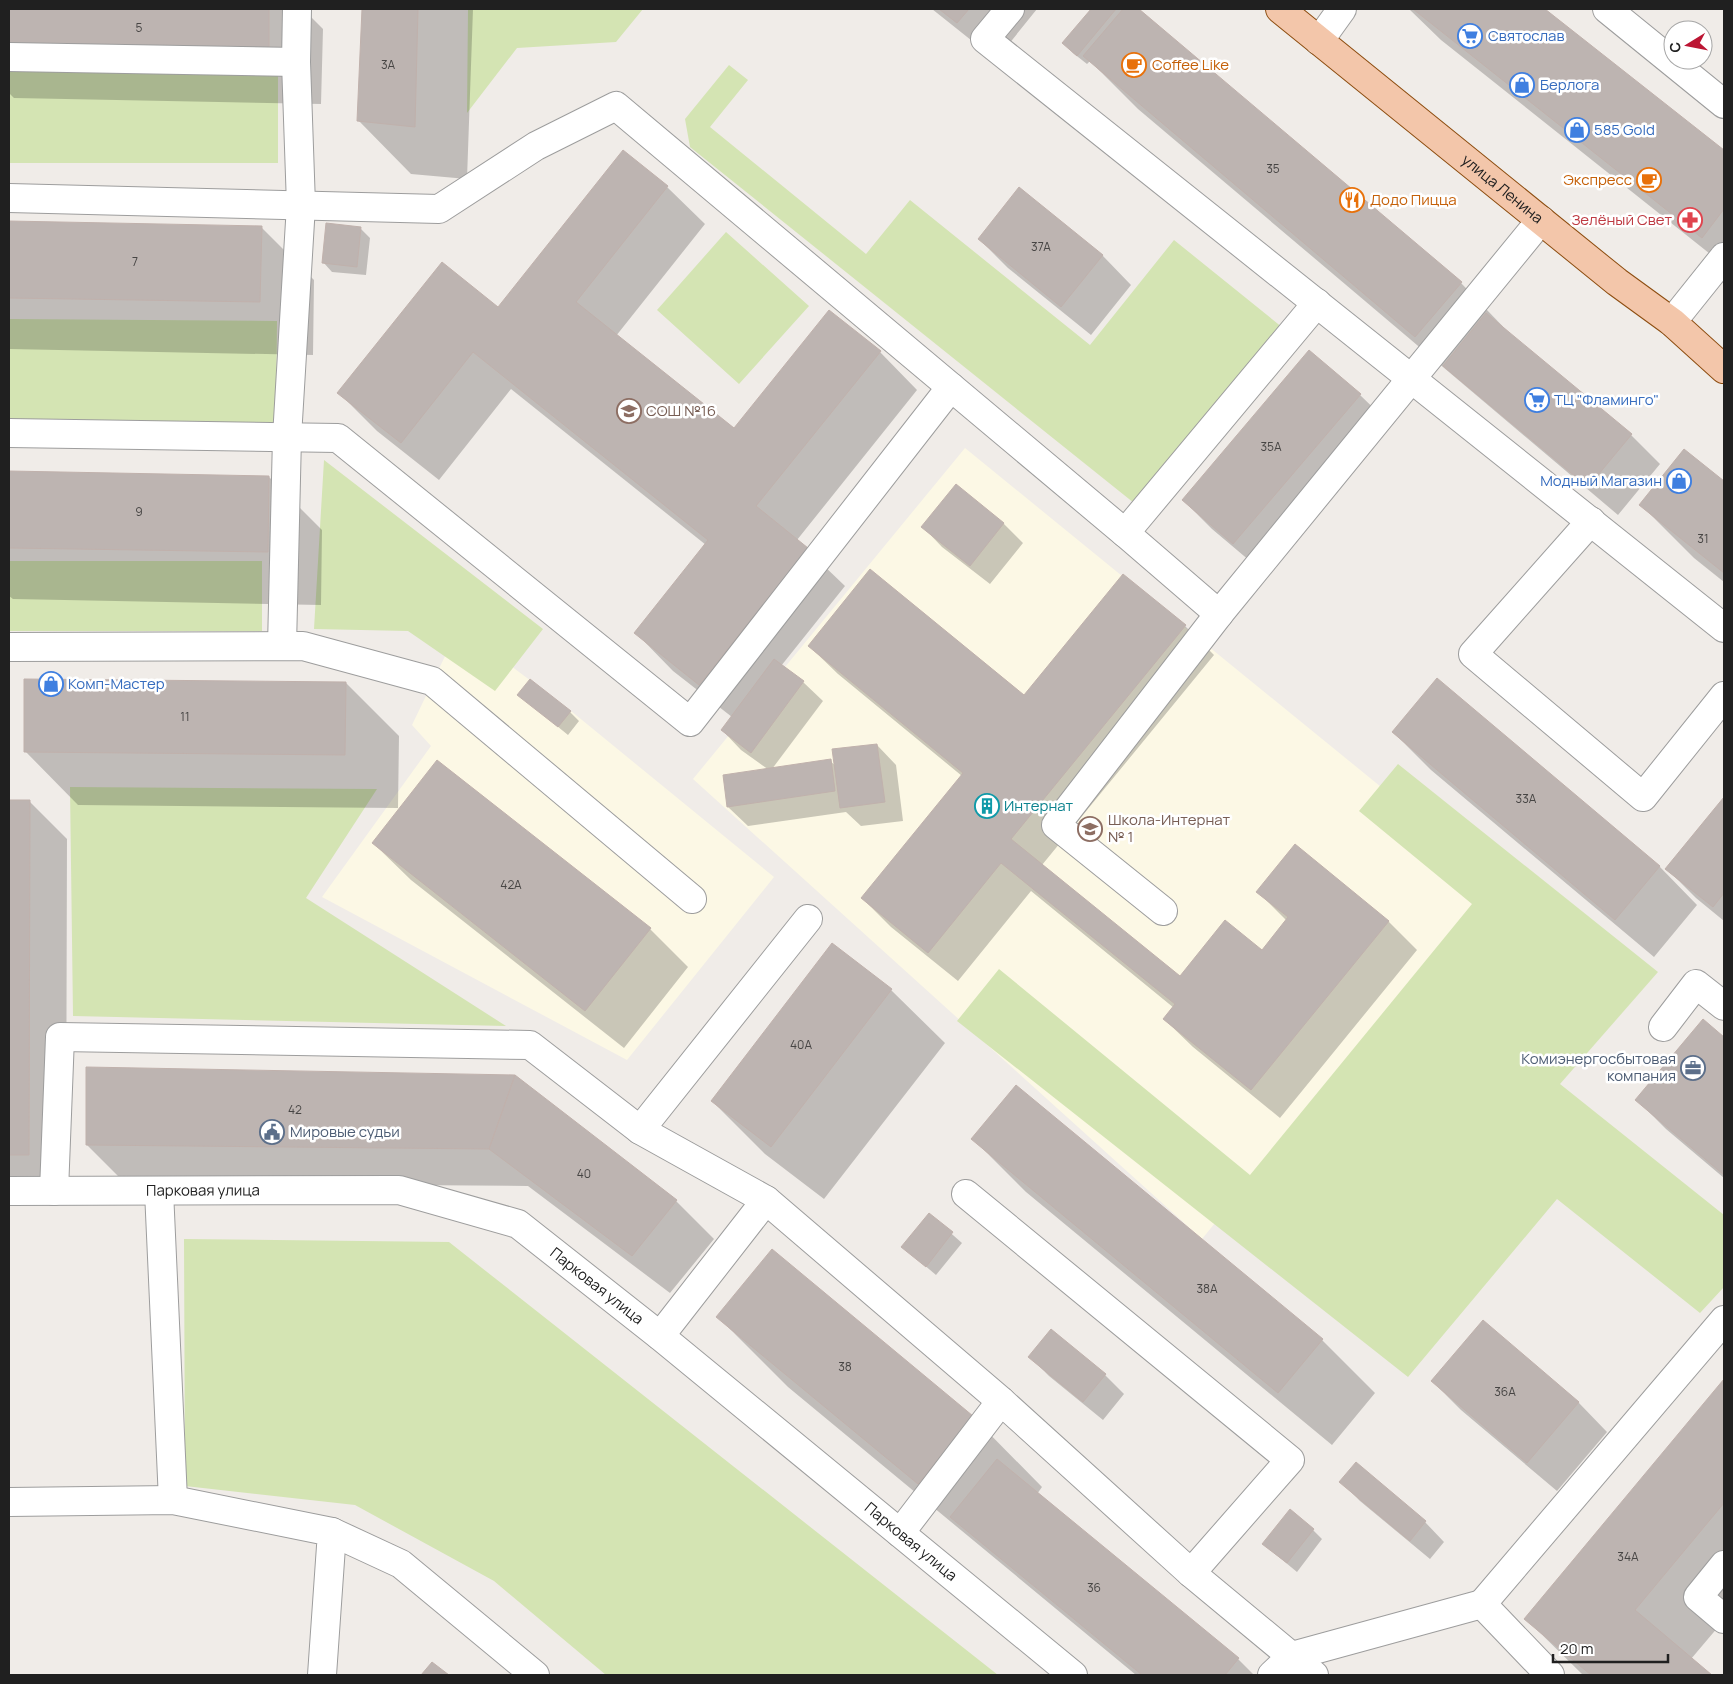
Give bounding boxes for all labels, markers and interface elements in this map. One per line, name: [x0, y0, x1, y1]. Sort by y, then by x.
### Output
house number: 5: [136, 19, 143, 36]
north arrow: [1663, 20, 1713, 70]
supermarket icon: Святослав: [1457, 23, 1483, 49]
place label: Святослав: [1488, 25, 1564, 46]
text: С: [1664, 41, 1685, 54]
cafe icon: Coffee Like: [1121, 52, 1147, 78]
place label: Coffee Like: [1152, 54, 1229, 75]
house number: 3А: [381, 56, 396, 73]
shop icon: Берлога: [1509, 72, 1535, 98]
place label: Берлога: [1540, 74, 1599, 95]
shop icon: 585 Gold: [1564, 117, 1590, 143]
place label: 585 Gold: [1594, 119, 1655, 140]
street label: улица Ленина: [1457, 149, 1548, 228]
house number: 35: [1266, 160, 1280, 177]
cafe icon: Экспресс: [1636, 167, 1662, 193]
place label: Экспресс: [1563, 169, 1632, 190]
restaurant icon: Додо Пицца: [1339, 187, 1365, 213]
place label: Додо Пицца: [1370, 189, 1457, 210]
pharmacy icon: Зелёный Свет: [1677, 207, 1703, 233]
place label: Зелёный Свет: [1571, 209, 1672, 230]
house number: 37А: [1031, 238, 1051, 255]
house number: 7: [132, 253, 138, 270]
supermarket icon: ТЦ "Фламинго": [1524, 387, 1550, 413]
place label: ТЦ "Фламинго": [1554, 389, 1659, 410]
school or university icon: СОШ №16: [616, 398, 642, 424]
place label: СОШ №16: [646, 400, 716, 421]
house number: 35А: [1260, 438, 1282, 455]
shop icon: Модный Магазин: [1666, 468, 1692, 494]
place label: Модный Магазин: [1540, 470, 1662, 491]
house number: 9: [135, 503, 143, 520]
house number: 31: [1697, 530, 1709, 547]
shop icon: Комп-Мастер: [38, 671, 64, 697]
place label: Комп-Мастер: [68, 673, 165, 694]
house number: 11: [180, 708, 190, 725]
house number: 33А: [1516, 790, 1537, 807]
building icon: Интернат: [974, 793, 1000, 819]
place label: Интернат: [1004, 795, 1074, 816]
place label: Школа-Интернат № 1: [1108, 809, 1231, 847]
school or university icon: Школа-Интернат № 1: [1077, 816, 1103, 842]
house number: 42А: [500, 876, 522, 893]
house number: 40А: [790, 1036, 812, 1053]
place label: Комиэнергосбытовая компания: [1521, 1048, 1676, 1086]
office icon: Комиэнергосбытовая компания: [1680, 1055, 1706, 1081]
house number: 42: [288, 1101, 302, 1118]
public building icon: Мировые судьи: [259, 1119, 285, 1145]
place label: Мировые судьи: [290, 1121, 400, 1142]
house number: 40: [577, 1165, 591, 1182]
street label: Парковая улица: [146, 1179, 260, 1201]
street label: Парковая улица: [546, 1242, 648, 1329]
house number: 38А: [1196, 1280, 1218, 1297]
house number: 38: [838, 1358, 852, 1375]
house number: 36А: [1494, 1383, 1516, 1400]
street label: Парковая улица: [860, 1497, 962, 1586]
house number: 34А: [1617, 1548, 1639, 1565]
house number: 36: [1087, 1579, 1101, 1596]
scale bar: [1553, 1632, 1668, 1664]
text: 20 m: [1560, 1638, 1593, 1659]

